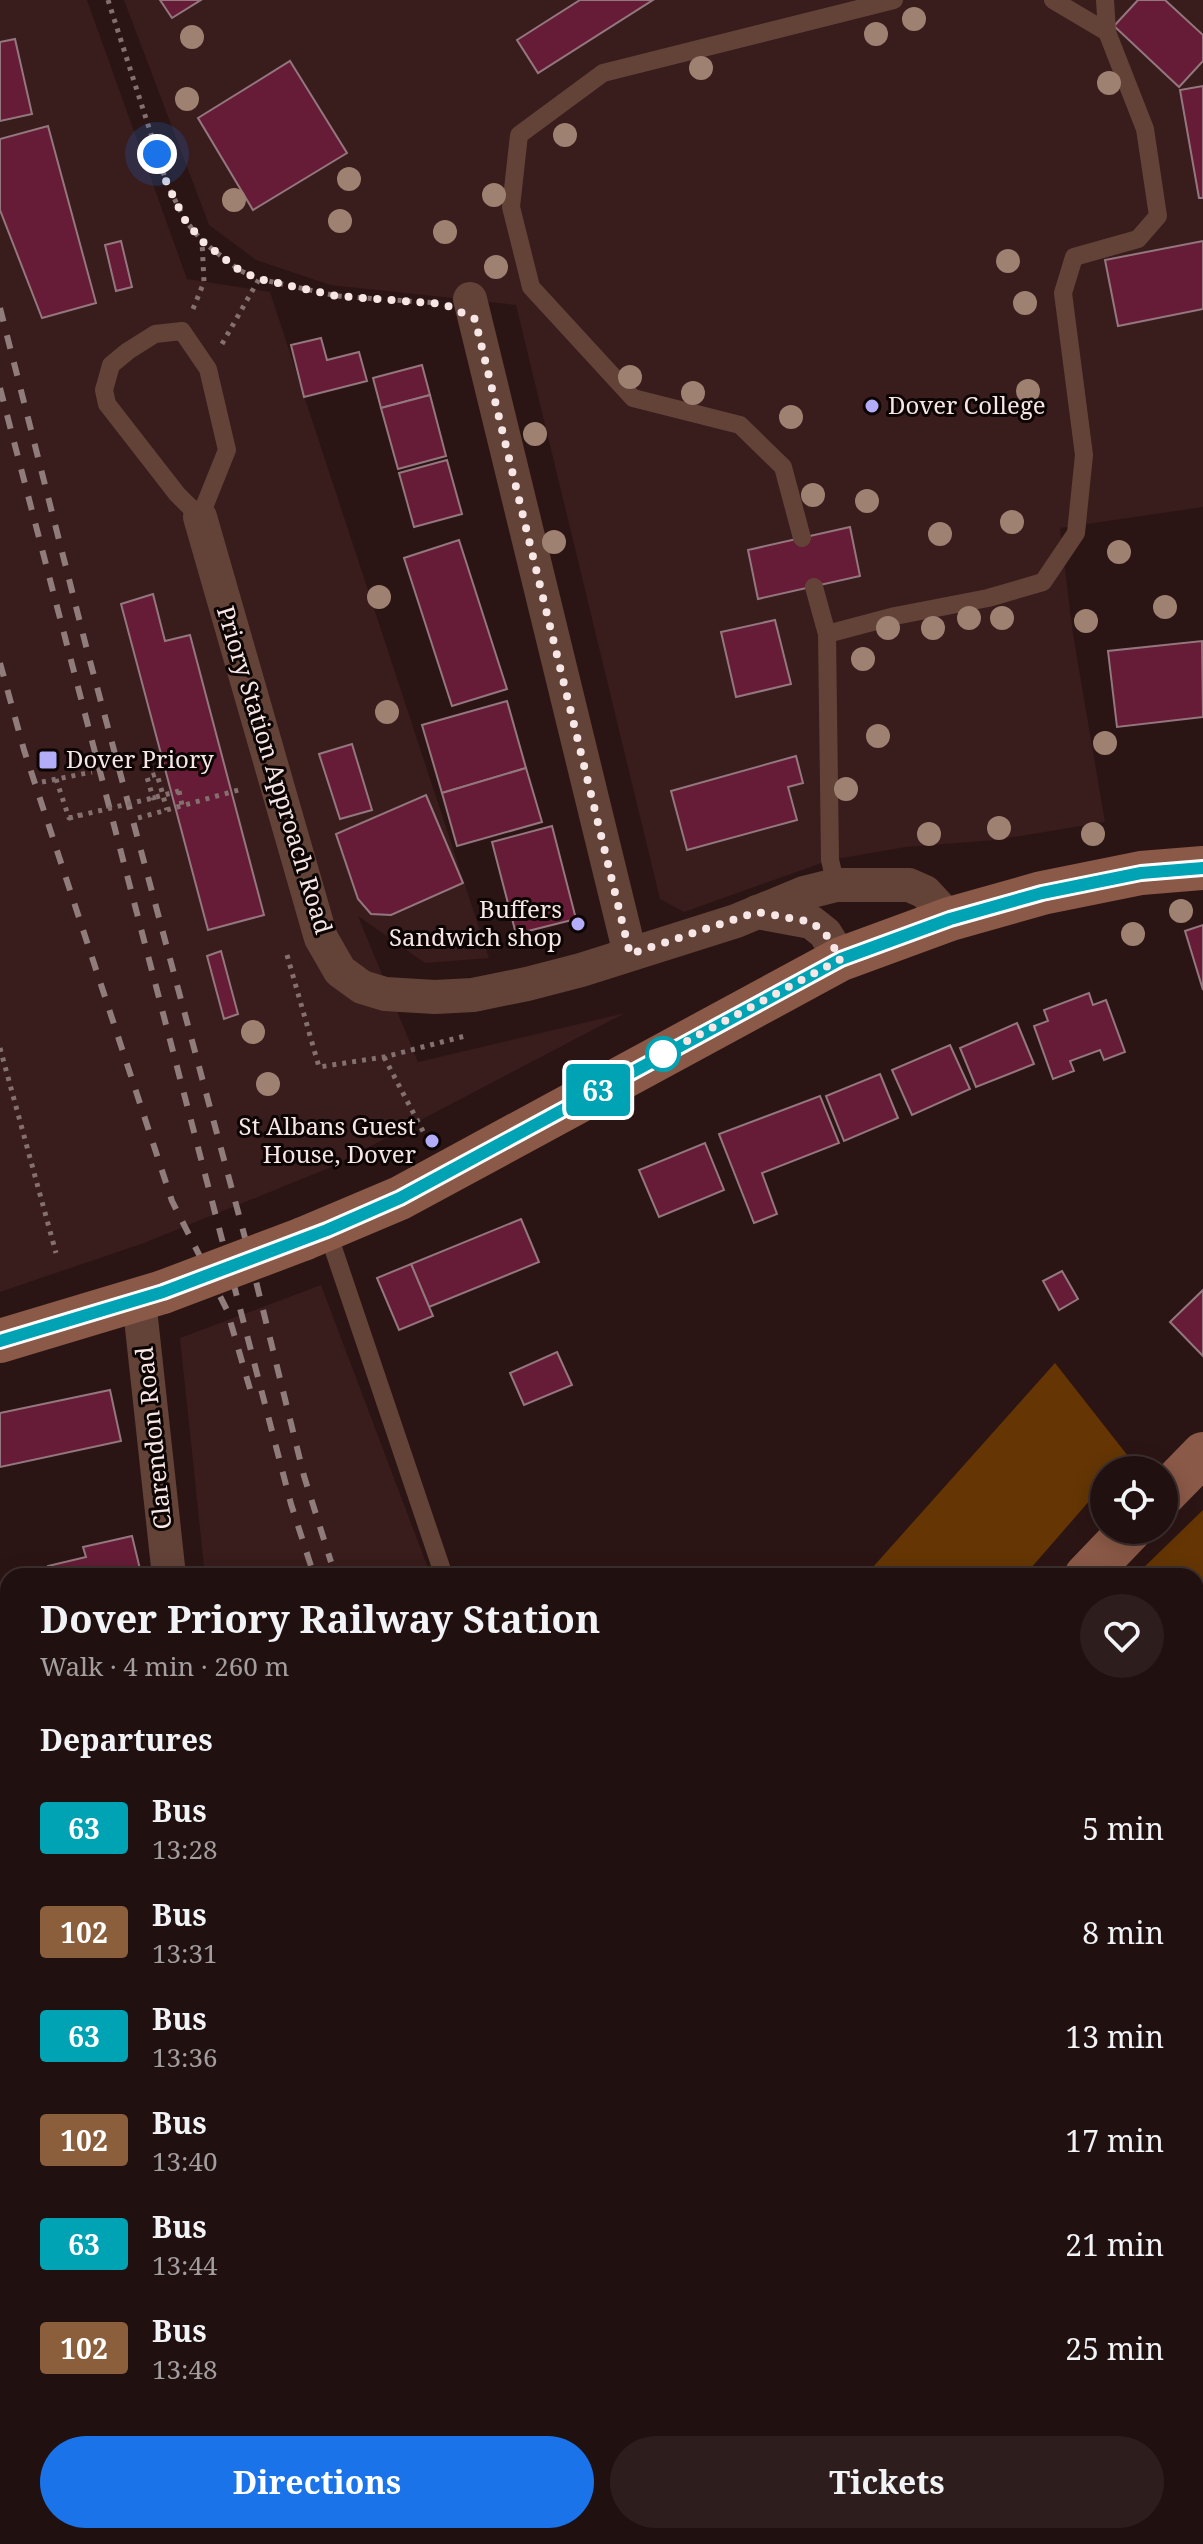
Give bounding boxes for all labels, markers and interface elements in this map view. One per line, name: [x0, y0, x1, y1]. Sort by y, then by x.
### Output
your location: [137, 134, 177, 174]
place label: Dover College: [888, 388, 1046, 421]
marker: Dover College: [863, 397, 881, 415]
street label: Priory Station Approach Road: [210, 602, 341, 938]
place label: Dover Priory: [66, 742, 214, 775]
marker: Dover Priory: [37, 749, 59, 771]
place label: Buffers Sandwich shop: [389, 892, 562, 953]
marker: Buffers Sandwich shop: [569, 915, 587, 933]
unlabelled marker: [646, 1037, 680, 1071]
line badge: 63: [562, 1064, 634, 1116]
text: 63: [582, 1071, 614, 1109]
place label: St Albans Guest House, Dover: [239, 1109, 416, 1170]
marker: St Albans Guest House, Dover: [423, 1132, 441, 1150]
street label: Clarendon Road: [126, 1345, 179, 1531]
map controls: [1090, 1456, 1178, 1544]
button: locate: [1090, 1456, 1178, 1544]
text: Dover Priory Railway Station: [40, 1592, 600, 1644]
button: heart: [1080, 1594, 1164, 1678]
text: Walk · 4 min · 260 m: [40, 1648, 289, 1684]
text: Departures: [40, 1719, 213, 1760]
text: Bus: [152, 1790, 207, 1831]
text: 5 min: [1082, 1808, 1164, 1849]
text: 63: [68, 1809, 100, 1847]
text: 13:28: [152, 1831, 218, 1867]
text: Bus: [152, 1894, 207, 1935]
text: 8 min: [1082, 1912, 1164, 1953]
text: 102: [60, 1913, 108, 1951]
text: 13:31: [152, 1935, 218, 1971]
text: Bus: [152, 1998, 207, 2039]
text: 13 min: [1065, 2016, 1164, 2057]
text: 63: [68, 2017, 100, 2055]
text: 13:36: [152, 2039, 218, 2075]
text: Bus: [152, 2102, 207, 2143]
text: 17 min: [1065, 2120, 1164, 2161]
text: 102: [60, 2121, 108, 2159]
text: 13:40: [152, 2143, 218, 2179]
text: Bus: [152, 2206, 207, 2247]
text: 21 min: [1065, 2224, 1164, 2265]
text: 63: [68, 2225, 100, 2263]
text: 13:44: [152, 2247, 218, 2283]
text: Bus: [152, 2310, 207, 2351]
text: 25 min: [1065, 2328, 1164, 2369]
text: 102: [60, 2329, 108, 2367]
text: 13:48: [152, 2351, 218, 2387]
button: Directions: [40, 2436, 594, 2528]
button: Tickets: [610, 2436, 1164, 2528]

